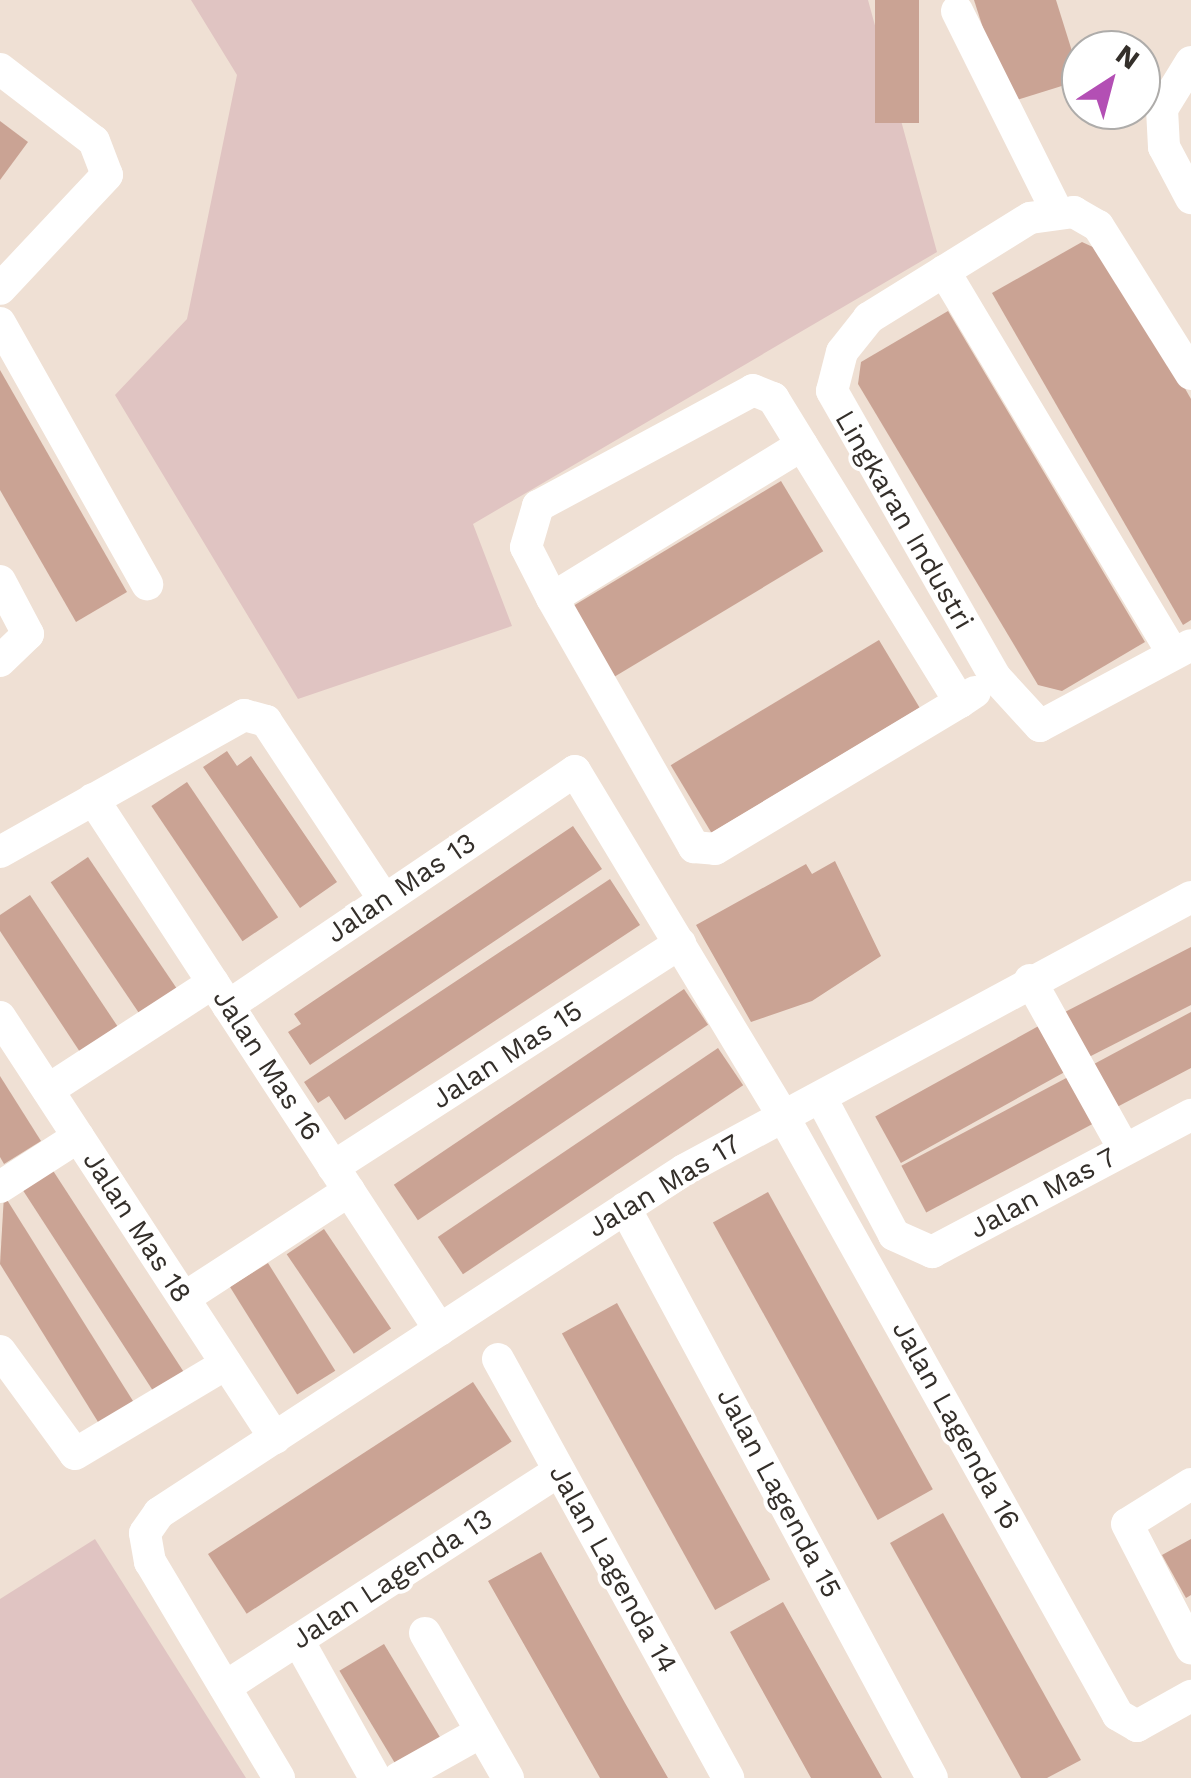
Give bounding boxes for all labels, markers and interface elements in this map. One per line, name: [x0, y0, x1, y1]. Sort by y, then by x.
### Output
north arrow: [1061, 30, 1161, 130]
text: N: [1110, 37, 1146, 76]
street label: Lingkaran Industri: [828, 405, 980, 635]
street label: Jalan Mas 13: [320, 826, 482, 950]
street label: Jalan Mas 16: [205, 983, 329, 1147]
street label: Jalan Mas 15: [425, 994, 589, 1116]
street label: Jalan Mas 17: [581, 1127, 747, 1245]
street label: Jalan Mas 7: [964, 1140, 1122, 1246]
street label: Jalan Mas 18: [75, 1145, 199, 1309]
street label: Jalan Lagenda 16: [884, 1314, 1028, 1536]
street label: Jalan Lagenda 15: [709, 1382, 849, 1604]
street label: Jalan Lagenda 14: [541, 1458, 685, 1680]
street label: Jalan Lagenda 13: [285, 1501, 499, 1657]

